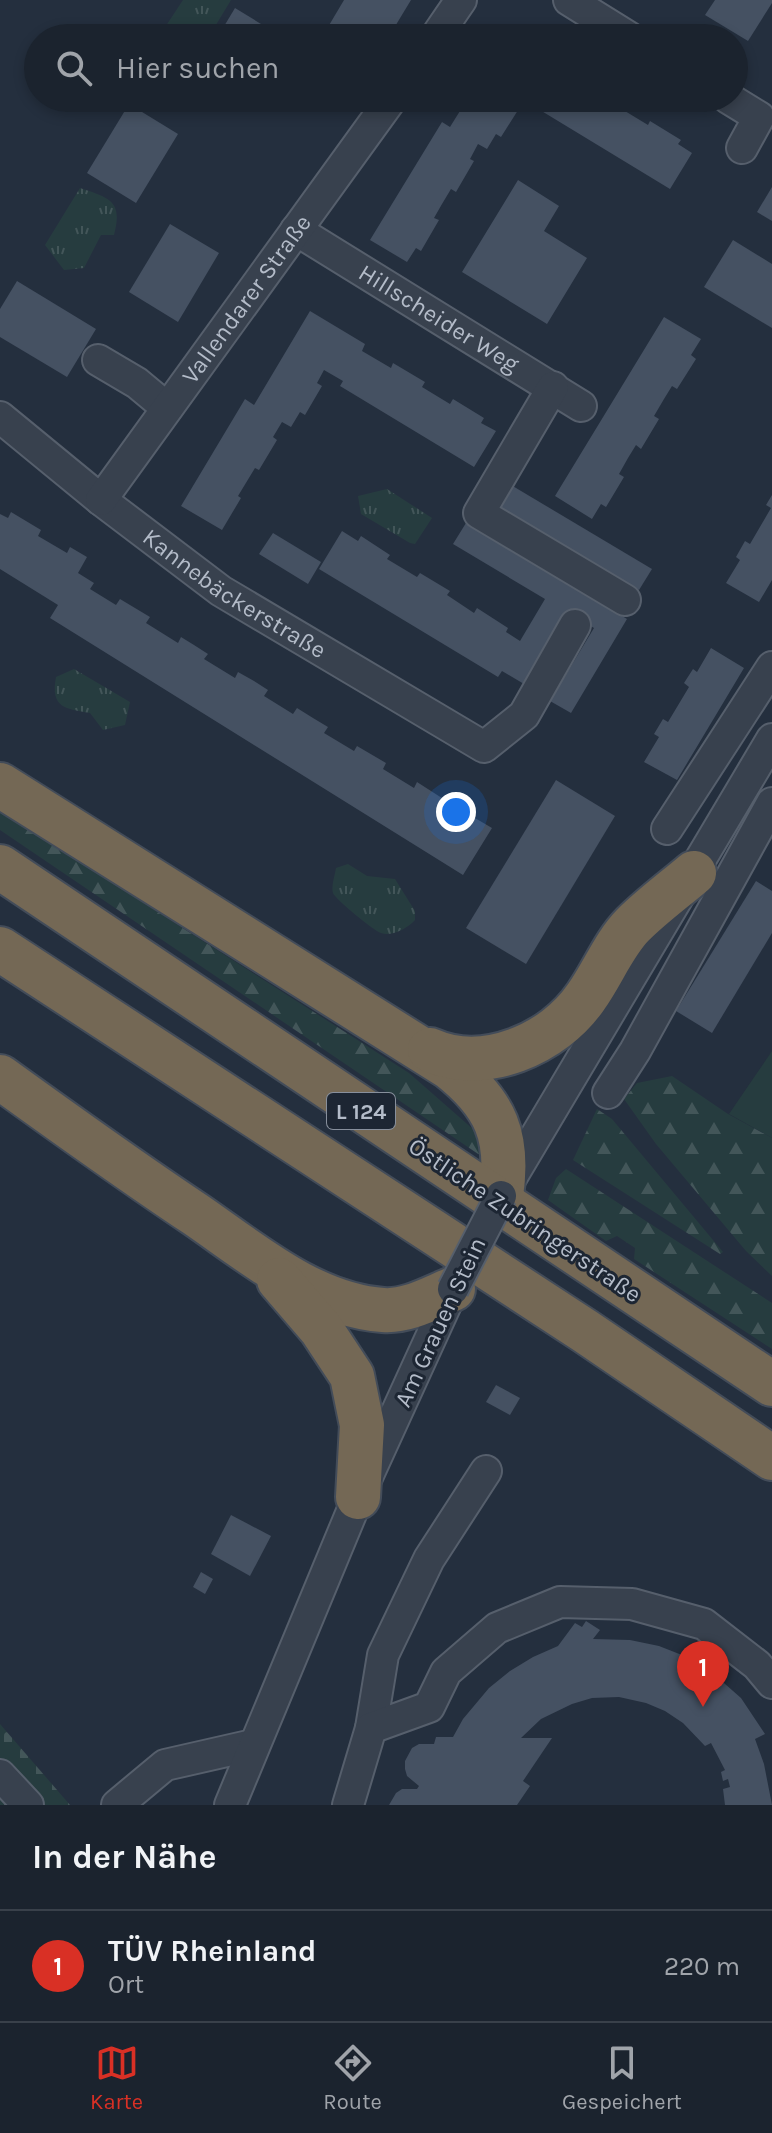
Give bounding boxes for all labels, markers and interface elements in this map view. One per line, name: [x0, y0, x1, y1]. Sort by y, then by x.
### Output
search box: [24, 24, 748, 112]
icon: search: [52, 46, 96, 90]
text: Hier suchen: [116, 50, 279, 86]
street label: Vallendarer Straße: [176, 209, 317, 389]
street label: Hillscheider Weg: [354, 258, 525, 379]
street label: Kannebäckerstraße: [137, 523, 331, 664]
your location: [436, 792, 476, 832]
road number: L 124: [327, 1093, 395, 1129]
street label: Östliche Zubringerstraße: [403, 1132, 647, 1308]
street label: Am Grauen Stein: [388, 1233, 492, 1411]
pin: 1: [677, 1641, 729, 1707]
text: In der Nähe: [32, 1837, 216, 1877]
text: TÜV Rheinland: [108, 1933, 317, 1969]
text: 1: [53, 1951, 63, 1982]
text: 220 m: [664, 1951, 740, 1982]
text: Ort: [108, 1969, 144, 2000]
tab: Karte: [90, 2041, 143, 2115]
tab: Route: [323, 2041, 382, 2115]
tab: Gespeichert: [562, 2041, 682, 2115]

